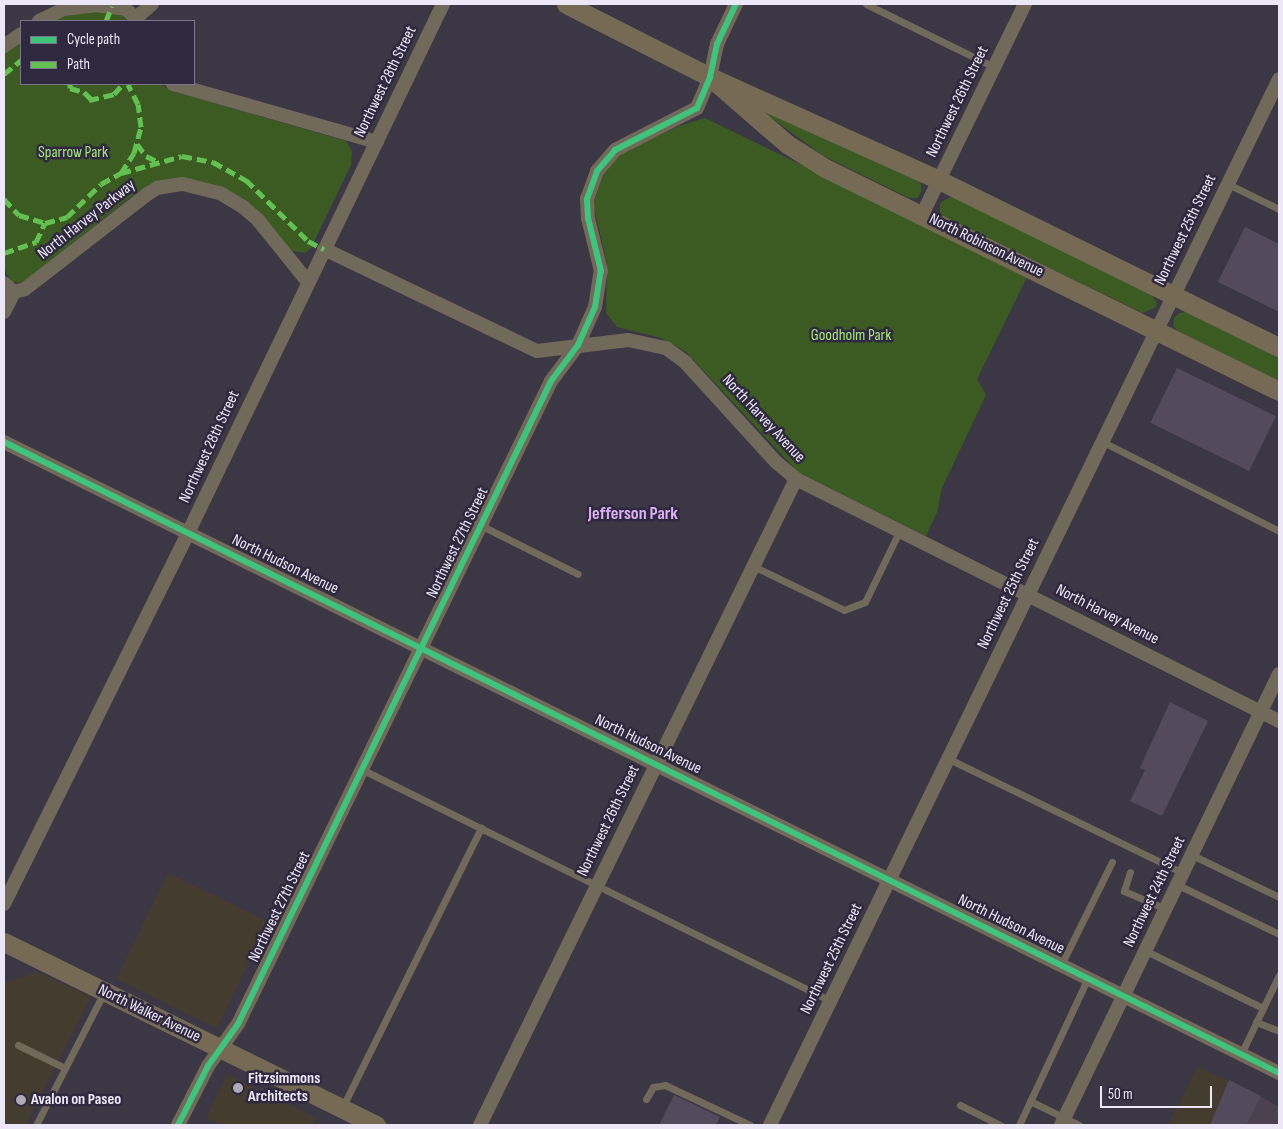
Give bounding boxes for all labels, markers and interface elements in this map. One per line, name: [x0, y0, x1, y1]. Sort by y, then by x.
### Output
legend: [20, 20, 195, 85]
street label: Northwest 28th Street: [351, 23, 421, 141]
text: Cycle path: [67, 30, 120, 49]
street label: Northwest 26th Street: [923, 43, 993, 161]
text: Path: [67, 55, 90, 74]
park label: Sparrow Park: [38, 143, 108, 163]
street label: Northwest 25th Street: [1151, 171, 1221, 289]
street label: North Harvey Parkway: [34, 176, 140, 264]
street label: North Robinson Avenue: [926, 210, 1046, 282]
park label: Goodholm Park: [811, 326, 891, 346]
street label: North Harvey Avenue: [717, 371, 809, 467]
street label: Northwest 28th Street: [176, 388, 244, 506]
street label: Northwest 27th Street: [423, 484, 493, 602]
district label: Jefferson Park: [588, 503, 678, 525]
street label: North Hudson Avenue: [229, 531, 341, 599]
street label: Northwest 25th Street: [974, 535, 1044, 653]
street label: North Harvey Avenue: [1052, 581, 1162, 649]
street label: North Hudson Avenue: [592, 711, 704, 779]
street label: Northwest 26th Street: [574, 762, 644, 880]
street label: Northwest 24th Street: [1120, 833, 1190, 951]
street label: Northwest 27th Street: [245, 848, 315, 966]
street label: North Hudson Avenue: [955, 891, 1067, 959]
street label: Northwest 25th Street: [797, 900, 867, 1018]
street label: North Walker Avenue: [95, 981, 203, 1047]
place label: Fitzsimmons Architects: [248, 1069, 320, 1107]
scale bar: [1103, 1076, 1216, 1108]
marker: Fitzsimmons Architects: [232, 1082, 244, 1094]
text: 50 m: [1108, 1085, 1133, 1104]
place label: Avalon on Paseo: [31, 1090, 121, 1110]
marker: Avalon on Paseo: [15, 1094, 27, 1106]

